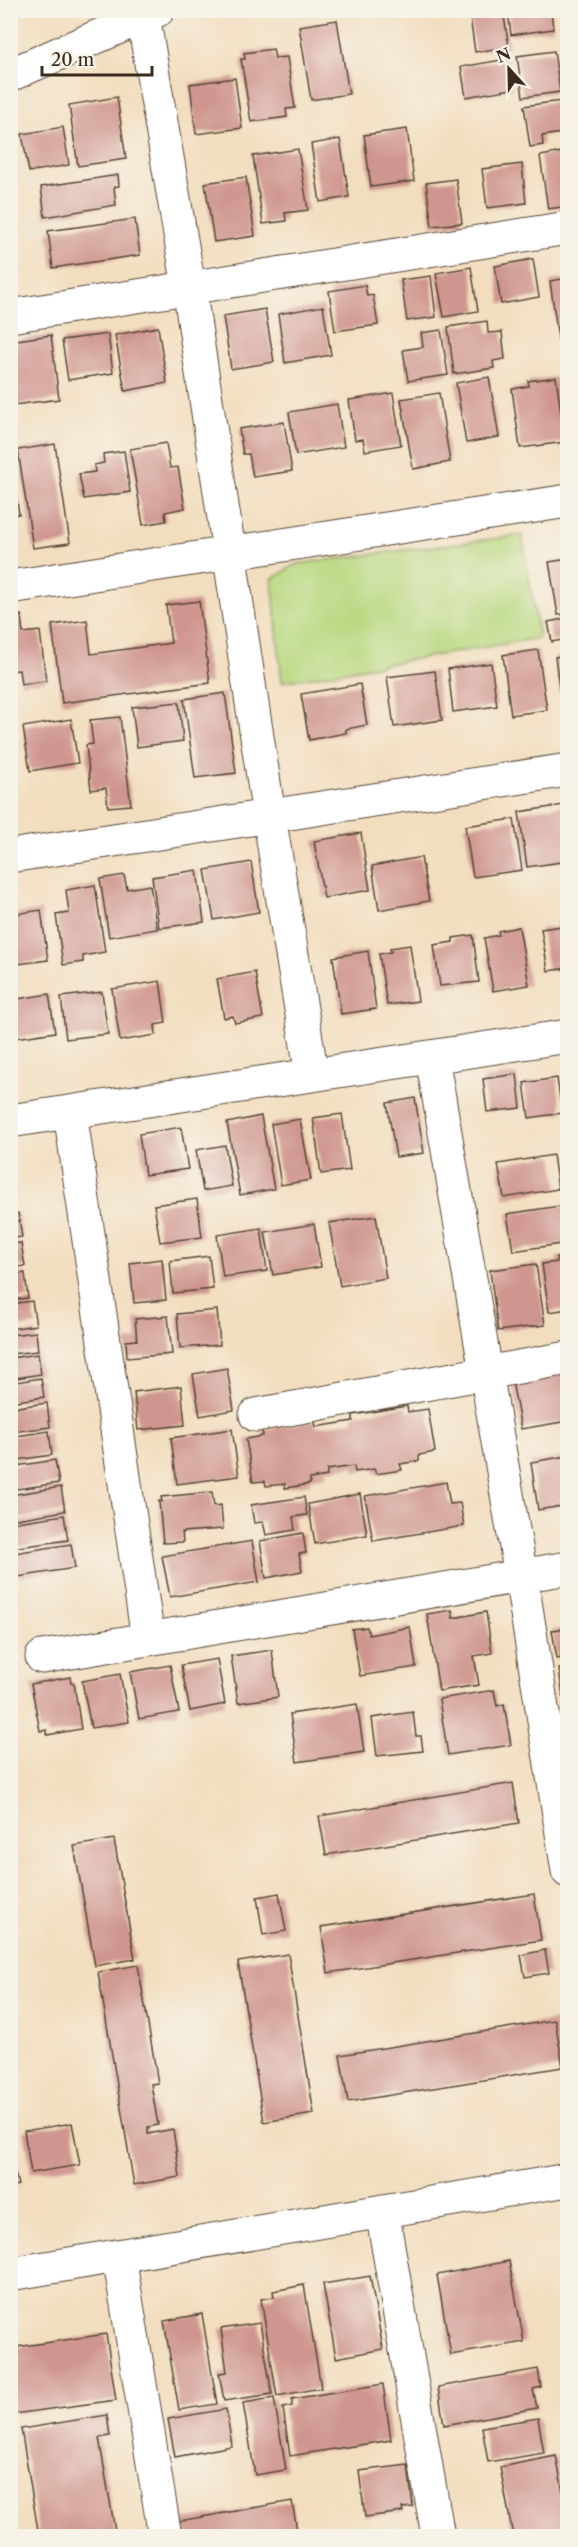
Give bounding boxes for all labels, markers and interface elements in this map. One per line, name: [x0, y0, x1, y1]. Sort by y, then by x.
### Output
scale bar: [42, 39, 152, 77]
north arrow: [479, 39, 539, 99]
text: N: [493, 43, 514, 67]
text: 20 m: [51, 49, 95, 71]

